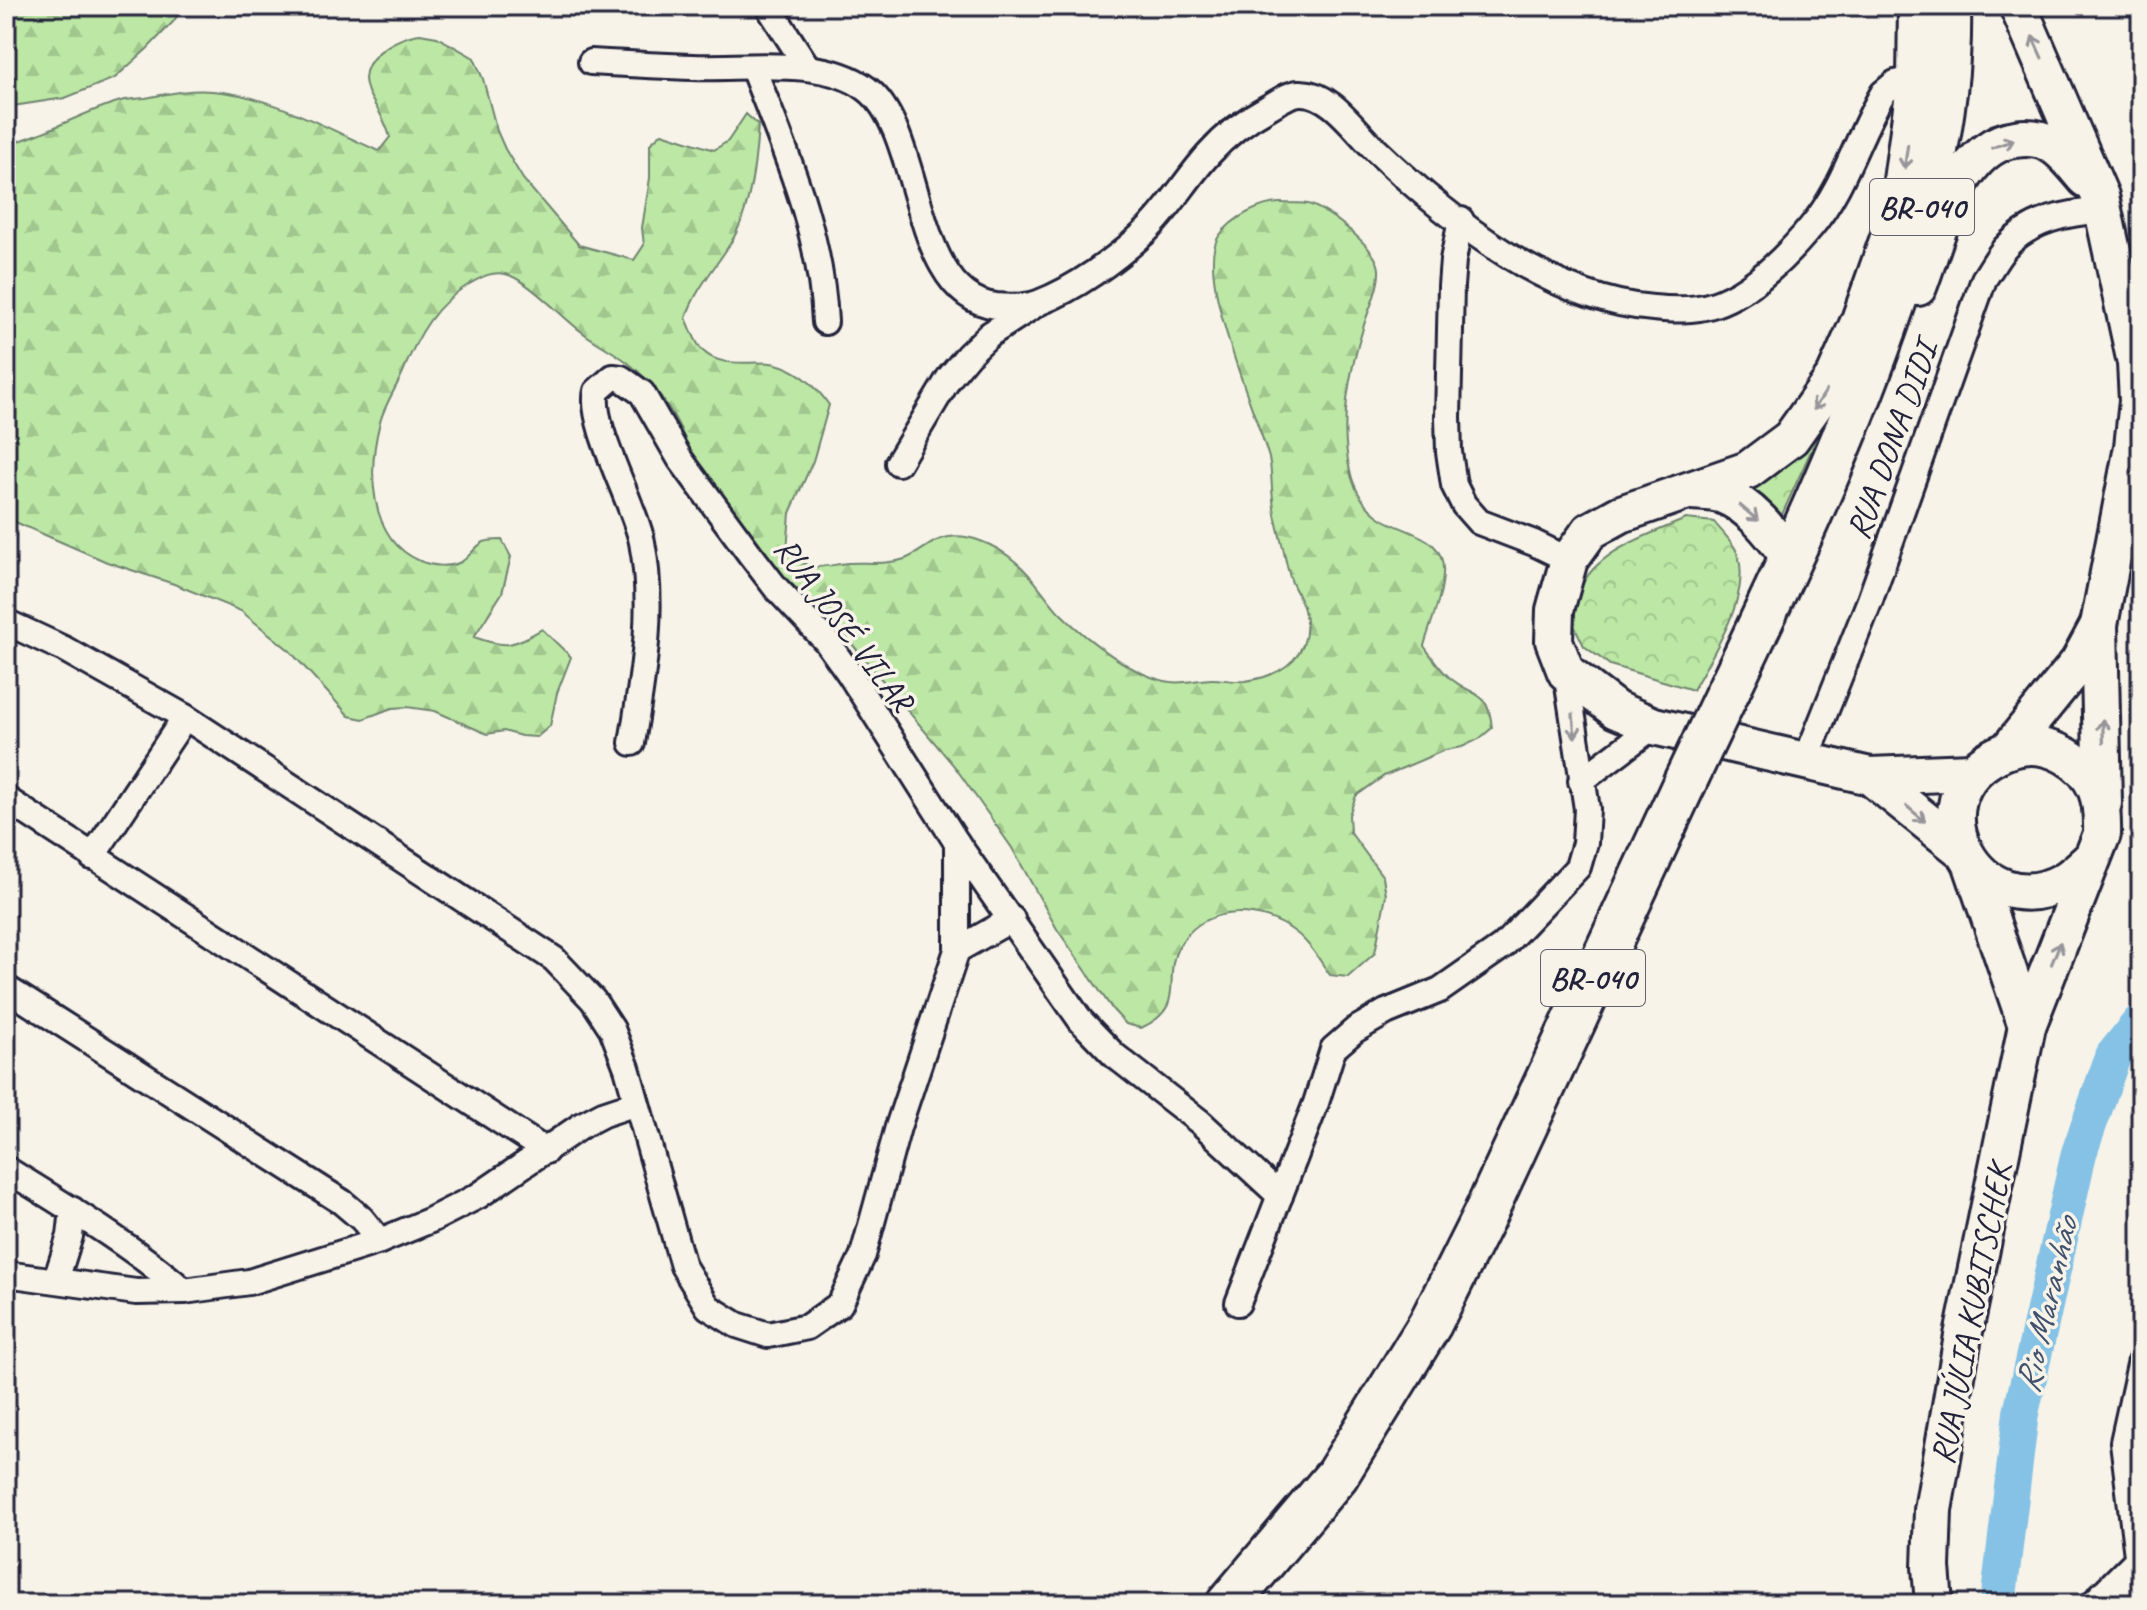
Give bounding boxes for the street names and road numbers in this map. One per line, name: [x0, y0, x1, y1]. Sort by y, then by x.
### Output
road number: BR-040: [1870, 179, 1974, 235]
street label: RUA DONA DIDI: [1836, 330, 1949, 545]
street label: RUA JOSÉ VILAR: [765, 528, 925, 722]
road number: BR-040: [1541, 950, 1645, 1006]
street label: RUA JÚLIA KUBITSCHEK: [1920, 1155, 2022, 1468]

